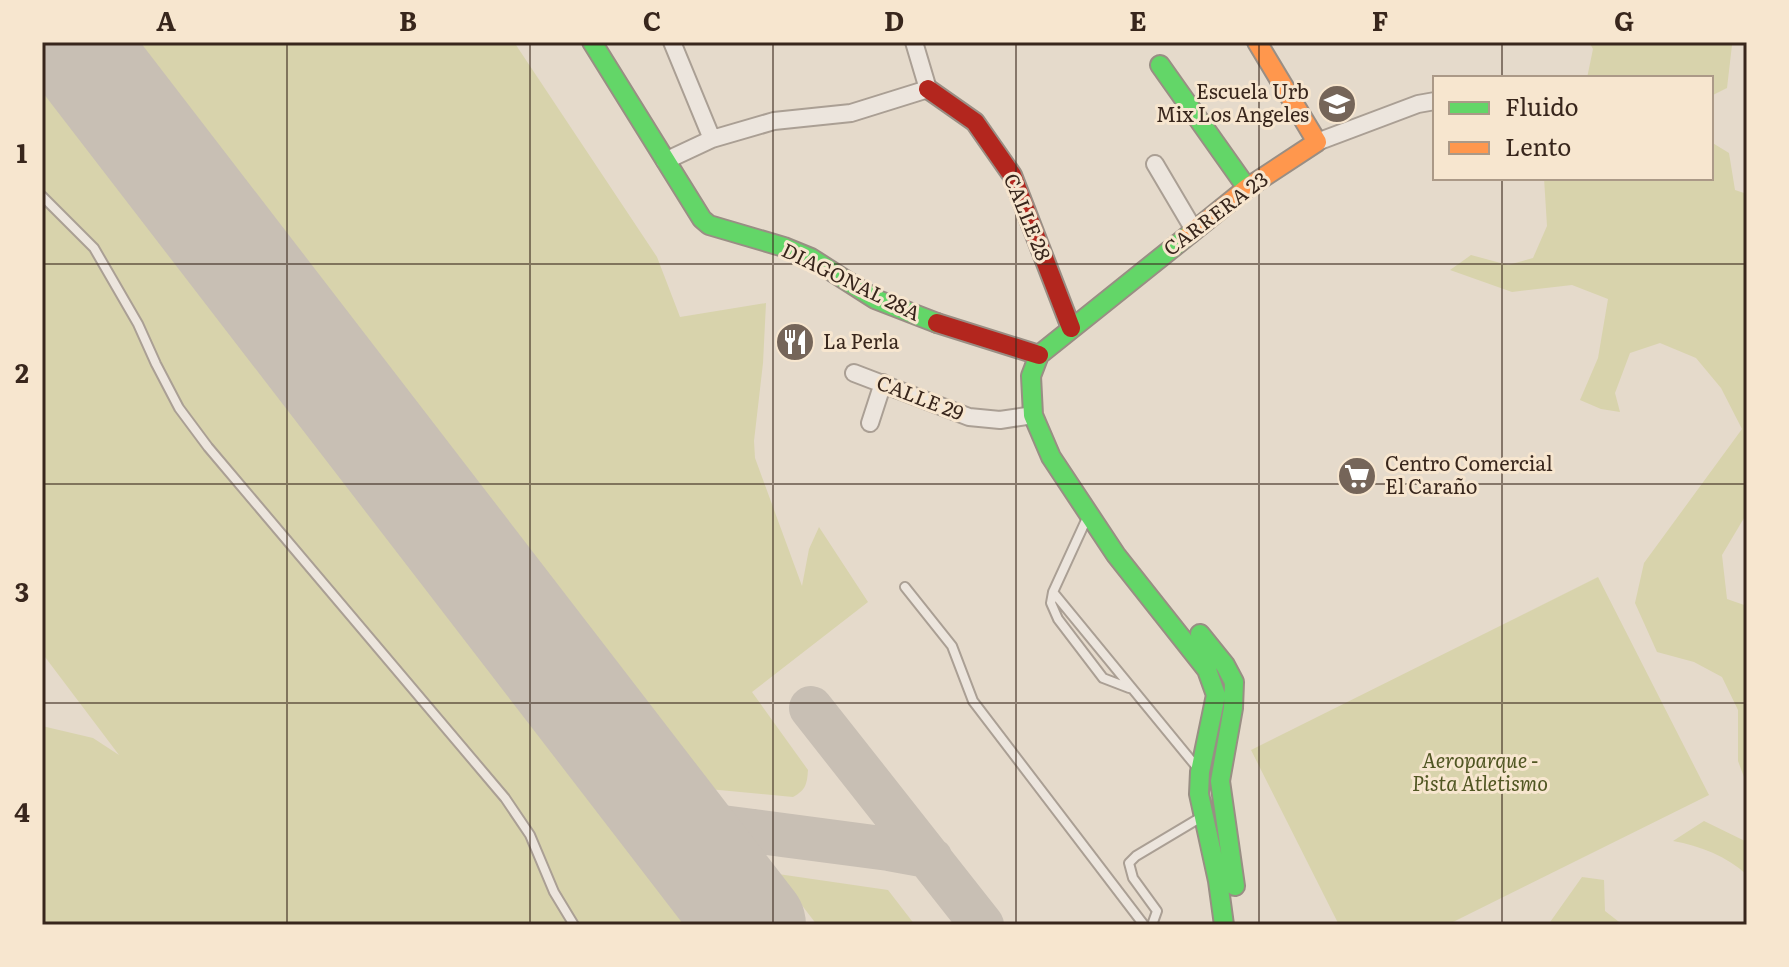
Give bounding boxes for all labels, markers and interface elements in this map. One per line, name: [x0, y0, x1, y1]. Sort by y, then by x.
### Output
text: A: [156, 0, 176, 39]
text: B: [399, 0, 417, 39]
text: C: [643, 0, 661, 39]
text: D: [884, 0, 904, 39]
text: E: [1129, 0, 1147, 39]
text: F: [1372, 0, 1388, 39]
text: G: [1614, 0, 1634, 39]
place label: Escuela Urb Mix Los Angeles: [1156, 75, 1309, 128]
legend: [1433, 76, 1713, 180]
school or university icon: Escuela Urb Mix Los Angeles: [1316, 83, 1358, 125]
text: Fluido: [1505, 88, 1579, 123]
text: Lento: [1505, 128, 1571, 163]
text: 1: [17, 132, 28, 171]
street label: CARRERA 23: [1156, 163, 1273, 262]
street label: CALLE 28: [998, 168, 1060, 264]
street label: DIAGONAL 28A: [777, 234, 927, 327]
restaurant icon: La Perla: [774, 321, 816, 363]
place label: La Perla: [823, 325, 899, 355]
text: 2: [15, 352, 29, 391]
street label: CALLE 29: [873, 366, 969, 426]
place label: Centro Comercial El Caraño: [1385, 447, 1553, 500]
supermarket icon: Centro Comercial El Caraño: [1336, 455, 1378, 497]
text: 3: [15, 571, 29, 610]
park label: Aeroparque - Pista Atletismo: [1412, 744, 1548, 797]
text: 4: [14, 791, 30, 830]

